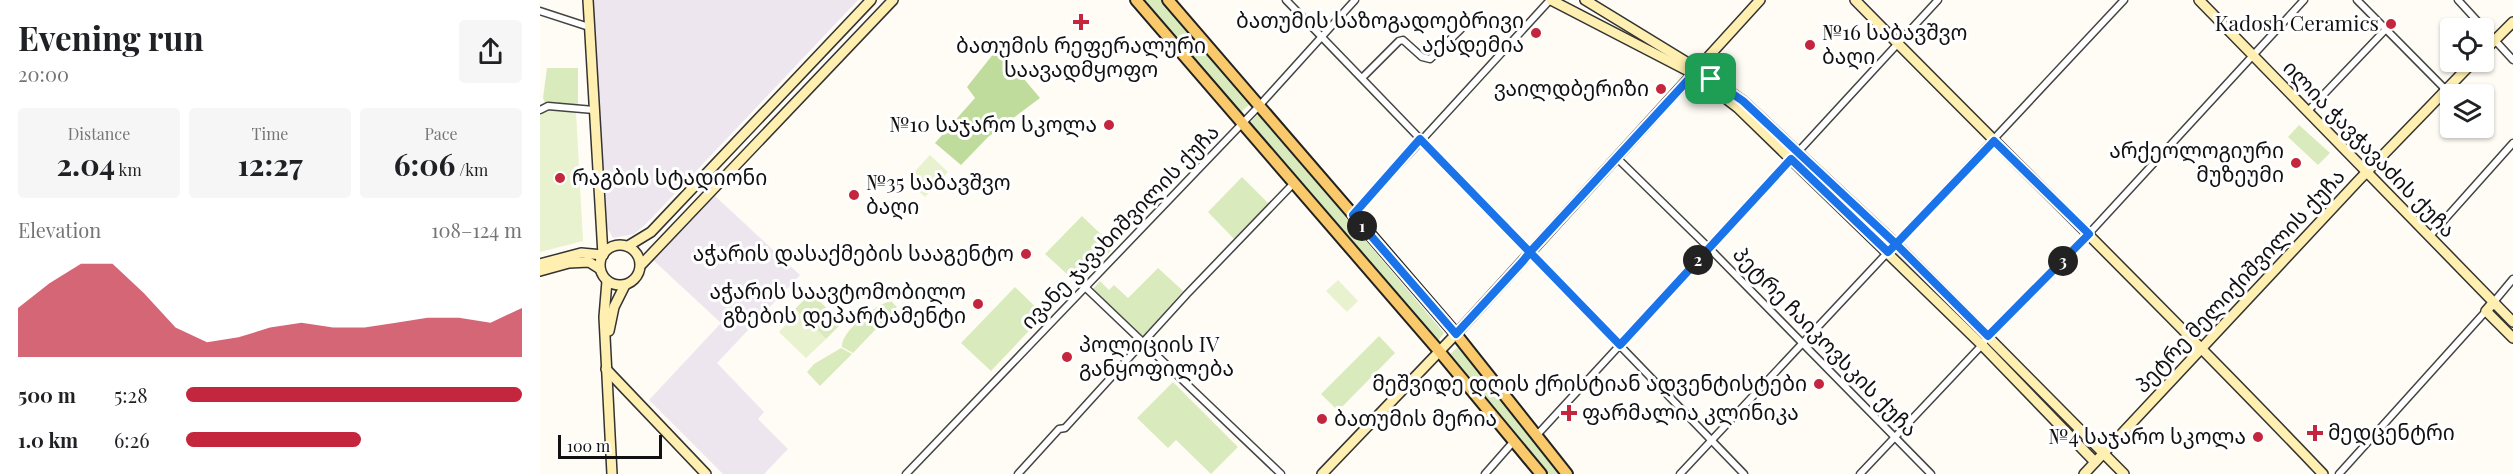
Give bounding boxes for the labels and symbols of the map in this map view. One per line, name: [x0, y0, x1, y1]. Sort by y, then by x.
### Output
place label: ბათუმის საზოგადოებრივი აქადემია: [1236, 5, 1524, 58]
place label: Kadosh Ceramics: [2215, 8, 2379, 36]
marker: ბათუმის რეფერალური საავადმყოფო: [1072, 13, 1090, 31]
place label: №16 საბავშვო ბაღი: [1822, 17, 1967, 70]
marker: Kadosh Ceramics: [2384, 17, 2398, 31]
marker: ბათუმის საზოგადოებრივი აქადემია: [1529, 26, 1543, 40]
place label: ბათუმის რეფერალური საავადმყოფო: [956, 30, 1206, 83]
marker: №16 საბავშვო ბაღი: [1803, 38, 1817, 52]
pin: [1685, 53, 1736, 104]
street label: ილია ჭავჭავაძის ქუჩა: [2277, 53, 2463, 243]
place label: ვაილდბერიზი: [1494, 73, 1649, 102]
marker: ვაილდბერიზი: [1654, 82, 1668, 96]
place label: №10 საჯარო სკოლა: [889, 109, 1097, 138]
street label: ივანე ჯავახიშვილის ქუჩა: [1013, 117, 1225, 335]
marker: №10 საჯარო სკოლა: [1102, 118, 1116, 132]
place label: არქეოლოგიური მუზეუმი: [2109, 135, 2284, 187]
marker: არქეოლოგიური მუზეუმი: [2289, 156, 2303, 170]
place label: რაგბის სტადიონი: [572, 162, 767, 191]
street label: პეტრე მელიქიშვილის ქუჩა: [2127, 162, 2351, 398]
place label: №35 საბავშვო ბაღი: [866, 167, 1011, 220]
marker: რაგბის სტადიონი: [553, 171, 567, 185]
marker: №35 საბავშვო ბაღი: [847, 188, 861, 202]
pin: 1: [1347, 211, 1377, 241]
place label: აჭარის დასაქმების სააგენტო: [693, 238, 1014, 267]
street label: პეტრე ჩაიკოვსკის ქუჩა: [1728, 239, 1925, 442]
pin: 2: [1683, 245, 1713, 275]
pin: 3: [2048, 246, 2078, 276]
marker: აჭარის დასაქმების სააგენტო: [1019, 247, 1033, 261]
place label: აჭარის საავტომობილო გზების დეპარტამენტი: [710, 276, 966, 329]
marker: აჭარის საავტომობილო გზების დეპარტამენტი: [971, 297, 985, 311]
place label: პოლიციის IV განყოფილება: [1079, 329, 1234, 382]
marker: პოლიციის IV განყოფილება: [1060, 350, 1074, 364]
place label: მეშვიდე დღის ქრისტიან ადვენტისტები: [1372, 368, 1807, 397]
marker: მეშვიდე დღის ქრისტიან ადვენტისტები: [1812, 377, 1826, 391]
place label: ფარმალია კლინიკა: [1582, 397, 1799, 426]
place label: ბათუმის მერია: [1334, 403, 1497, 431]
marker: ფარმალია კლინიკა: [1560, 404, 1578, 422]
marker: ბათუმის მერია: [1315, 412, 1329, 426]
place label: მედცენტრი: [2328, 417, 2455, 446]
place label: №4 საჯარო სკოლა: [2048, 421, 2246, 450]
marker: მედცენტრი: [2306, 424, 2324, 442]
marker: №4 საჯარო სკოლა: [2251, 430, 2265, 444]
scale bar: [558, 432, 662, 460]

